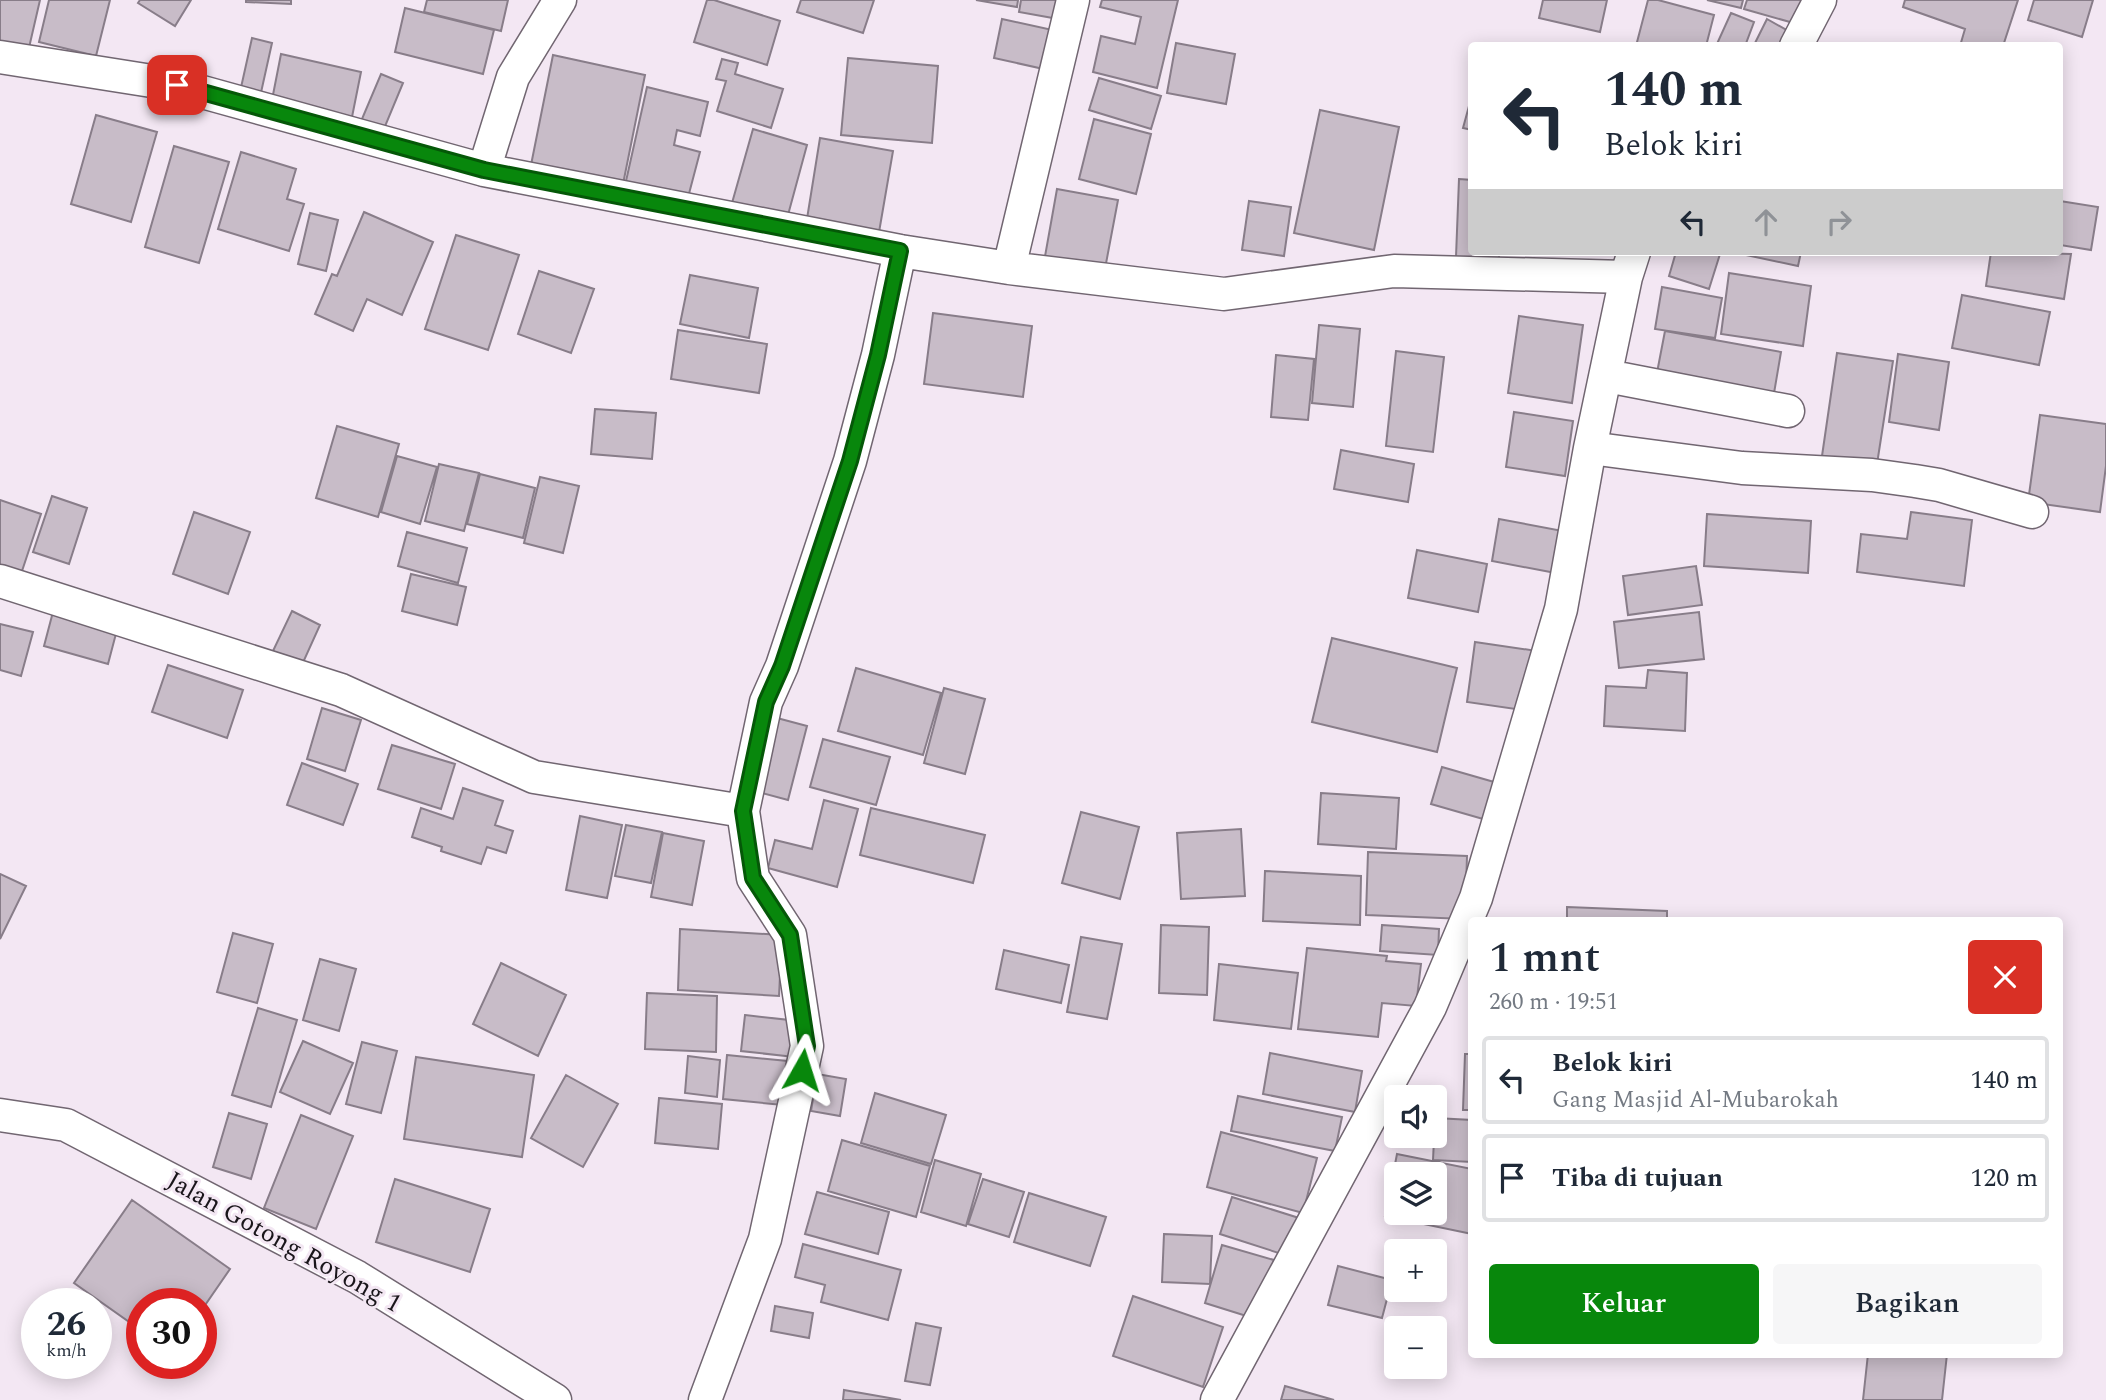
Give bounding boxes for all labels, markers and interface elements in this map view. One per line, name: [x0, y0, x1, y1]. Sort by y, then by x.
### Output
text: 140 m: [1604, 53, 1743, 128]
pin: [147, 55, 207, 115]
icon: arrive: [158, 66, 196, 104]
icon: left: [1489, 70, 1580, 161]
text: Belok kiri: [1604, 121, 1743, 170]
icon: left: [1674, 203, 1712, 241]
icon: ahead: [1747, 203, 1785, 241]
icon: right: [1820, 203, 1858, 241]
text: 1 mnt: [1489, 927, 1600, 990]
button: close: [1968, 940, 2042, 1014]
text: 260 m · 19:51: [1489, 985, 1618, 1020]
position arrow: [765, 1033, 839, 1107]
text: Belok kiri: [1552, 1043, 1672, 1083]
text: 140 m: [1970, 1060, 2038, 1100]
icon: left: [1493, 1061, 1531, 1099]
text: Gang Masjid Al-Mubarokah: [1552, 1083, 1839, 1118]
map controls: [1384, 1085, 1447, 1379]
button: sound: [1384, 1085, 1447, 1148]
text: Tiba di tujuan: [1552, 1158, 1723, 1198]
text: 120 m: [1970, 1158, 2038, 1198]
icon: arrive: [1493, 1159, 1531, 1197]
street label: Jalan Gotong Royong 1: [159, 1161, 409, 1323]
button: layers: [1384, 1162, 1447, 1225]
button: +: [1384, 1239, 1447, 1302]
button: Keluar: [1489, 1264, 1759, 1344]
button: Bagikan: [1773, 1264, 2042, 1344]
speed limit sign: 30: [126, 1288, 217, 1379]
text: 26: [47, 1298, 86, 1351]
button: −: [1384, 1316, 1447, 1379]
text: km/h: [46, 1337, 87, 1364]

